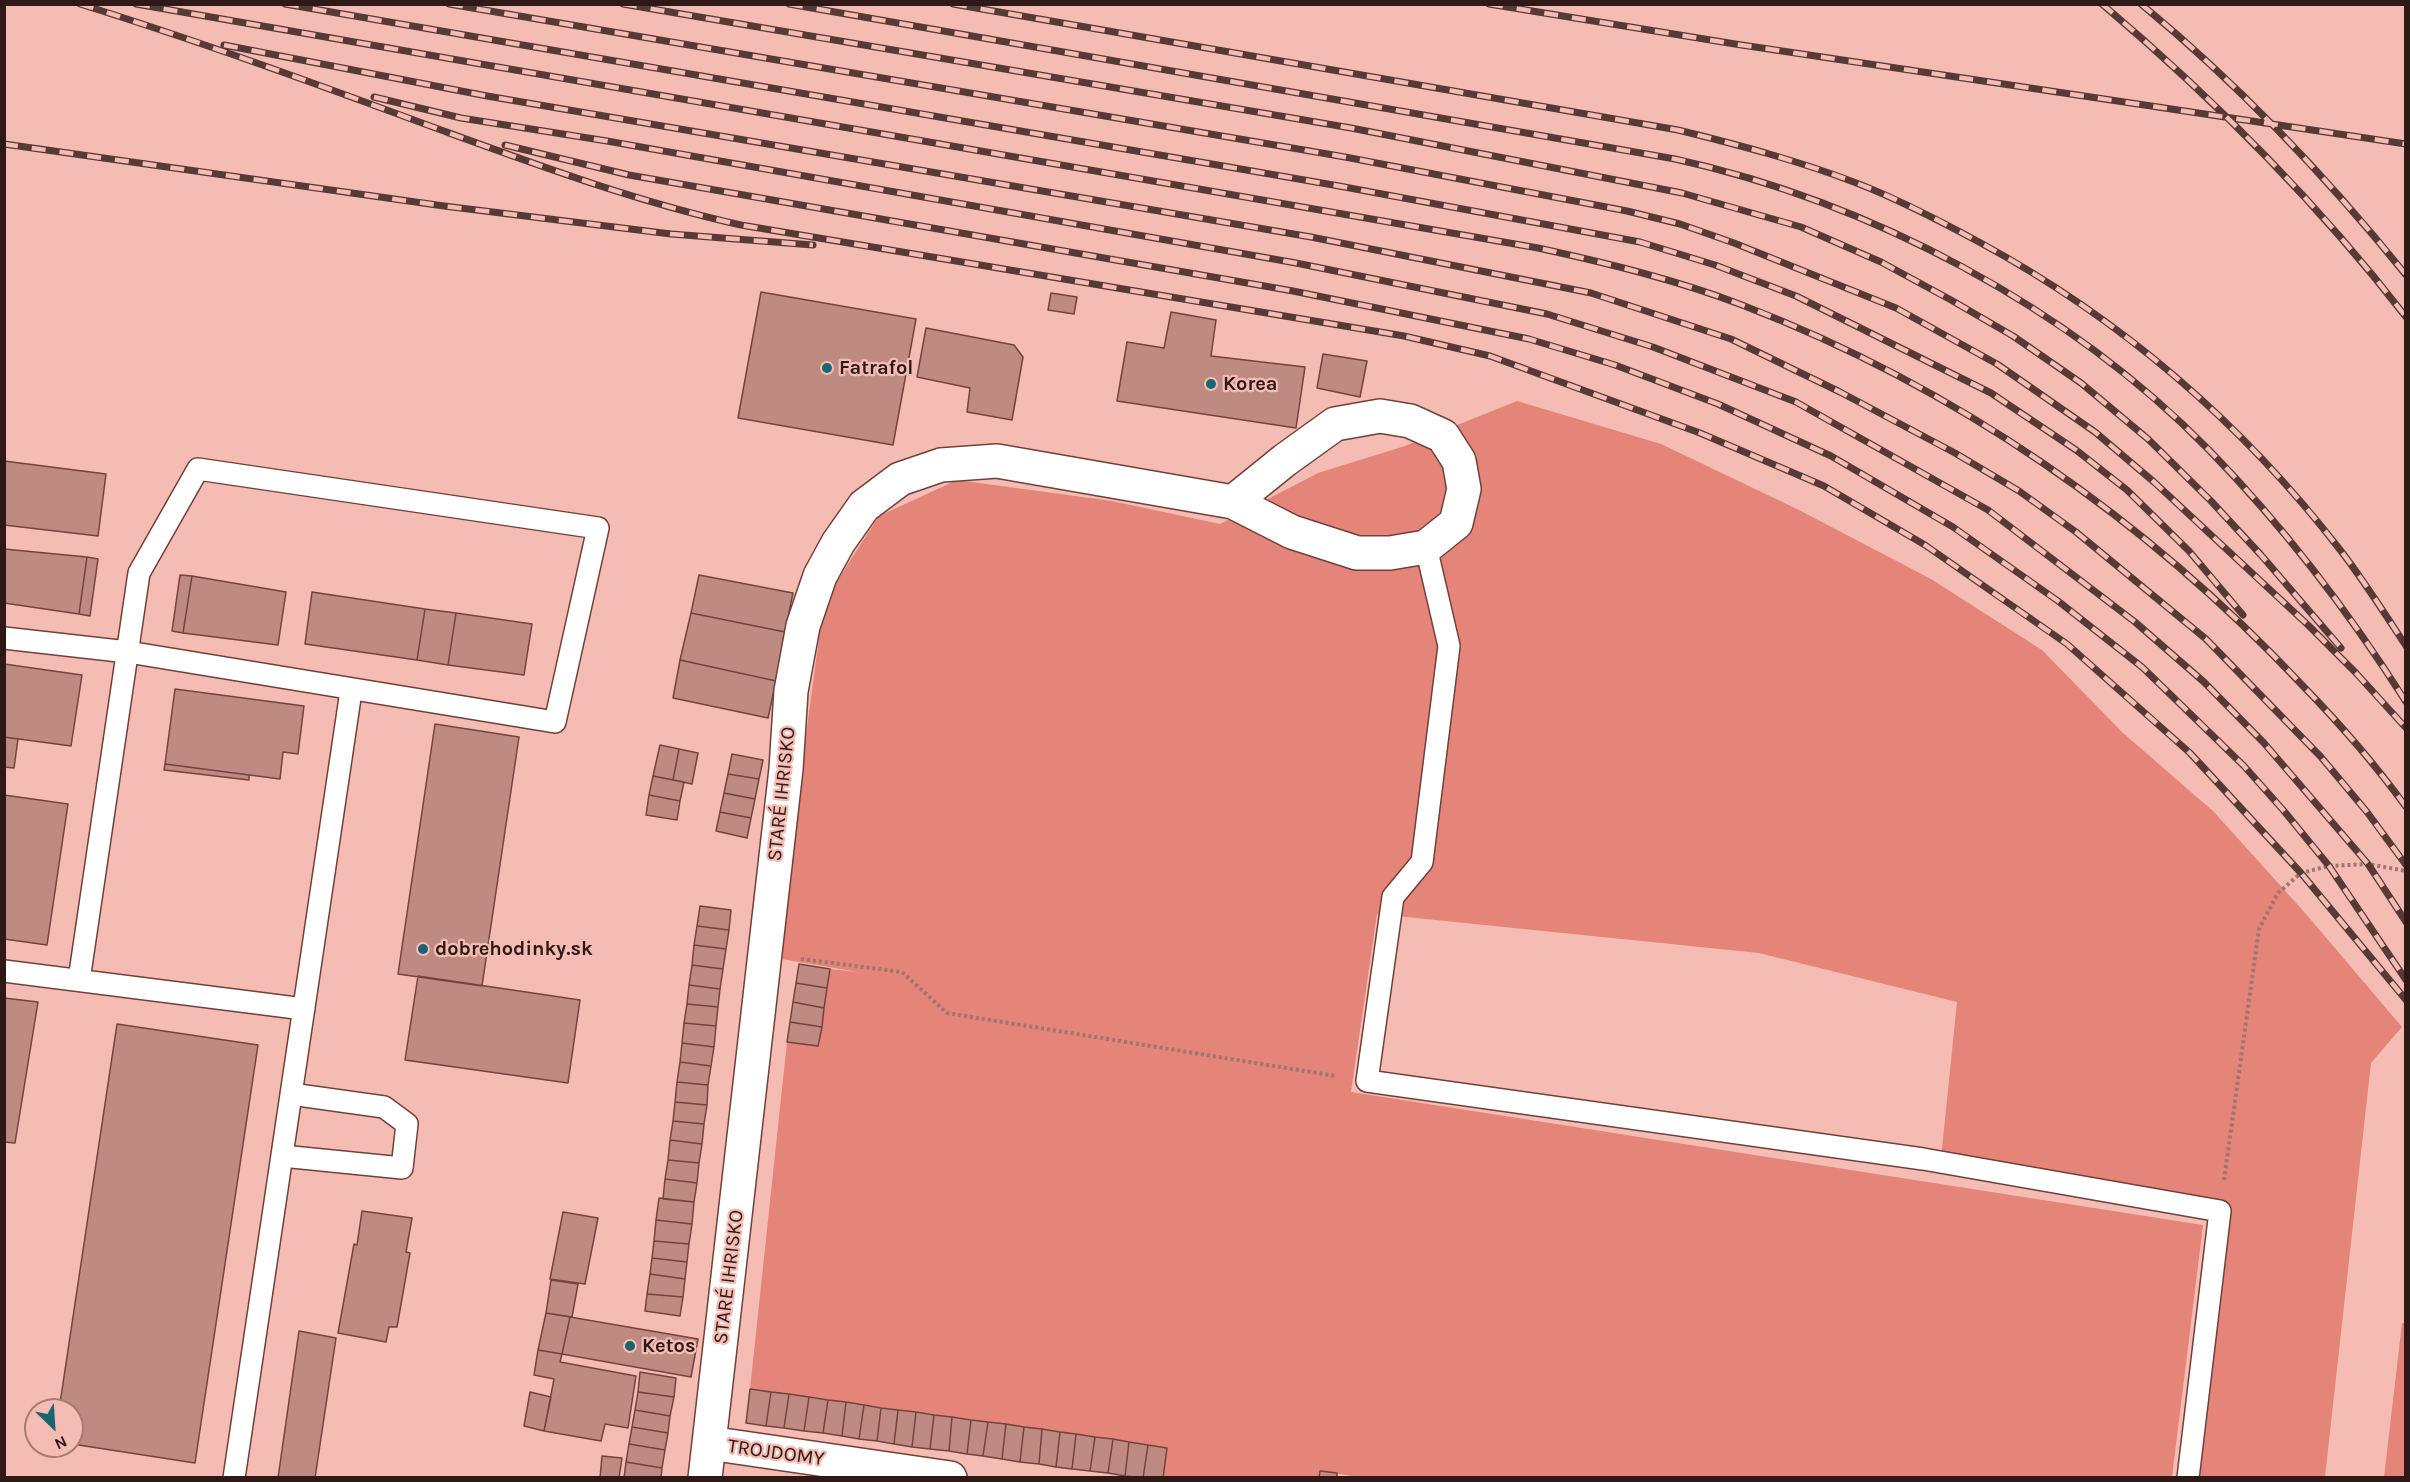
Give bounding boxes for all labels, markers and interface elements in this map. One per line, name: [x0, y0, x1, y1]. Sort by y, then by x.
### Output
place label: Fatrafol: [839, 356, 913, 380]
marker: Fatrafol: [820, 361, 834, 375]
place label: Korea: [1223, 372, 1278, 396]
marker: Korea: [1204, 377, 1218, 391]
street label: STARÉ IHRISKO: [763, 726, 801, 862]
place label: dobrehodinky.sk: [435, 937, 593, 961]
marker: dobrehodinky.sk: [416, 942, 430, 956]
street label: STARÉ IHRISKO: [709, 1209, 749, 1345]
place label: Ketos: [642, 1334, 695, 1358]
marker: Ketos: [623, 1339, 637, 1353]
north arrow: [24, 1398, 84, 1458]
text: N: [52, 1432, 70, 1454]
street label: TROJDOMY: [726, 1434, 826, 1472]

